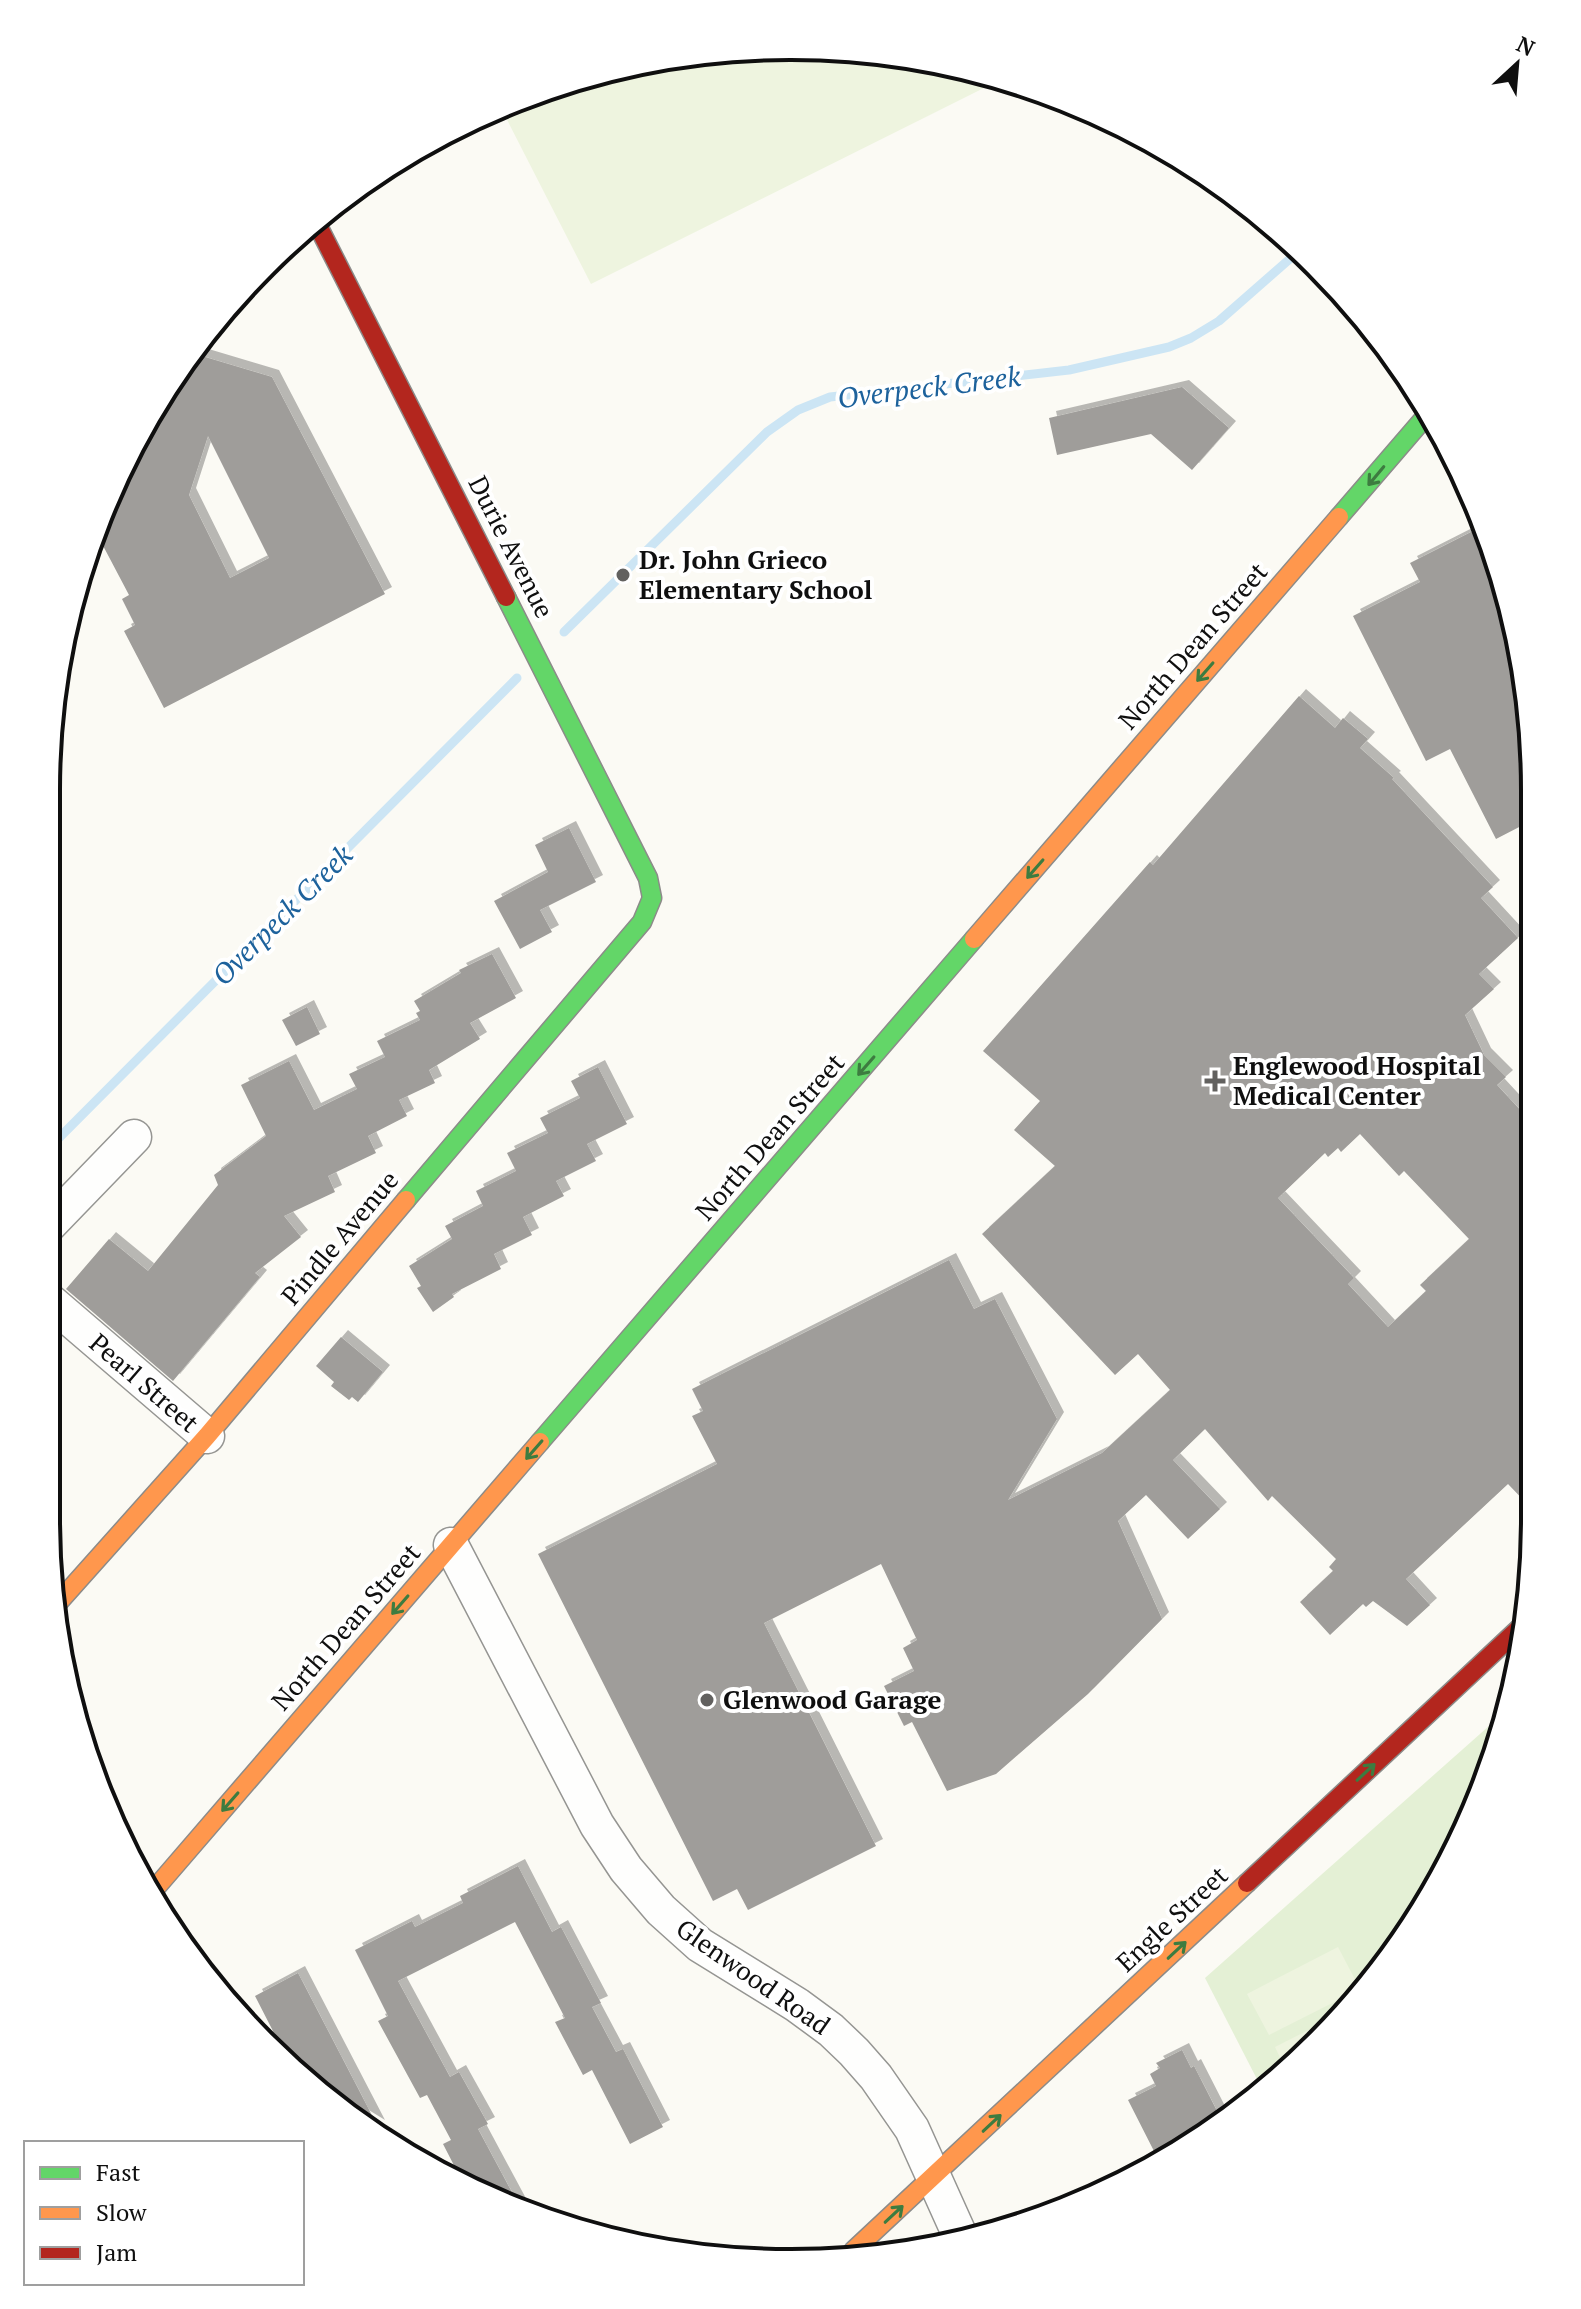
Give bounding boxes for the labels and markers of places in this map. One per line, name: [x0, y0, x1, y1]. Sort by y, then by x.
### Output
place label: Dr. John Grieco Elementary School: [639, 542, 872, 606]
marker: Dr. John Grieco Elementary School: [614, 566, 632, 584]
place label: Englewood Hospital Medical Center: [1233, 1048, 1481, 1112]
marker: Englewood Hospital Medical Center: [1204, 1070, 1226, 1092]
place label: Glenwood Garage: [723, 1682, 942, 1716]
marker: Glenwood Garage: [698, 1691, 716, 1709]

